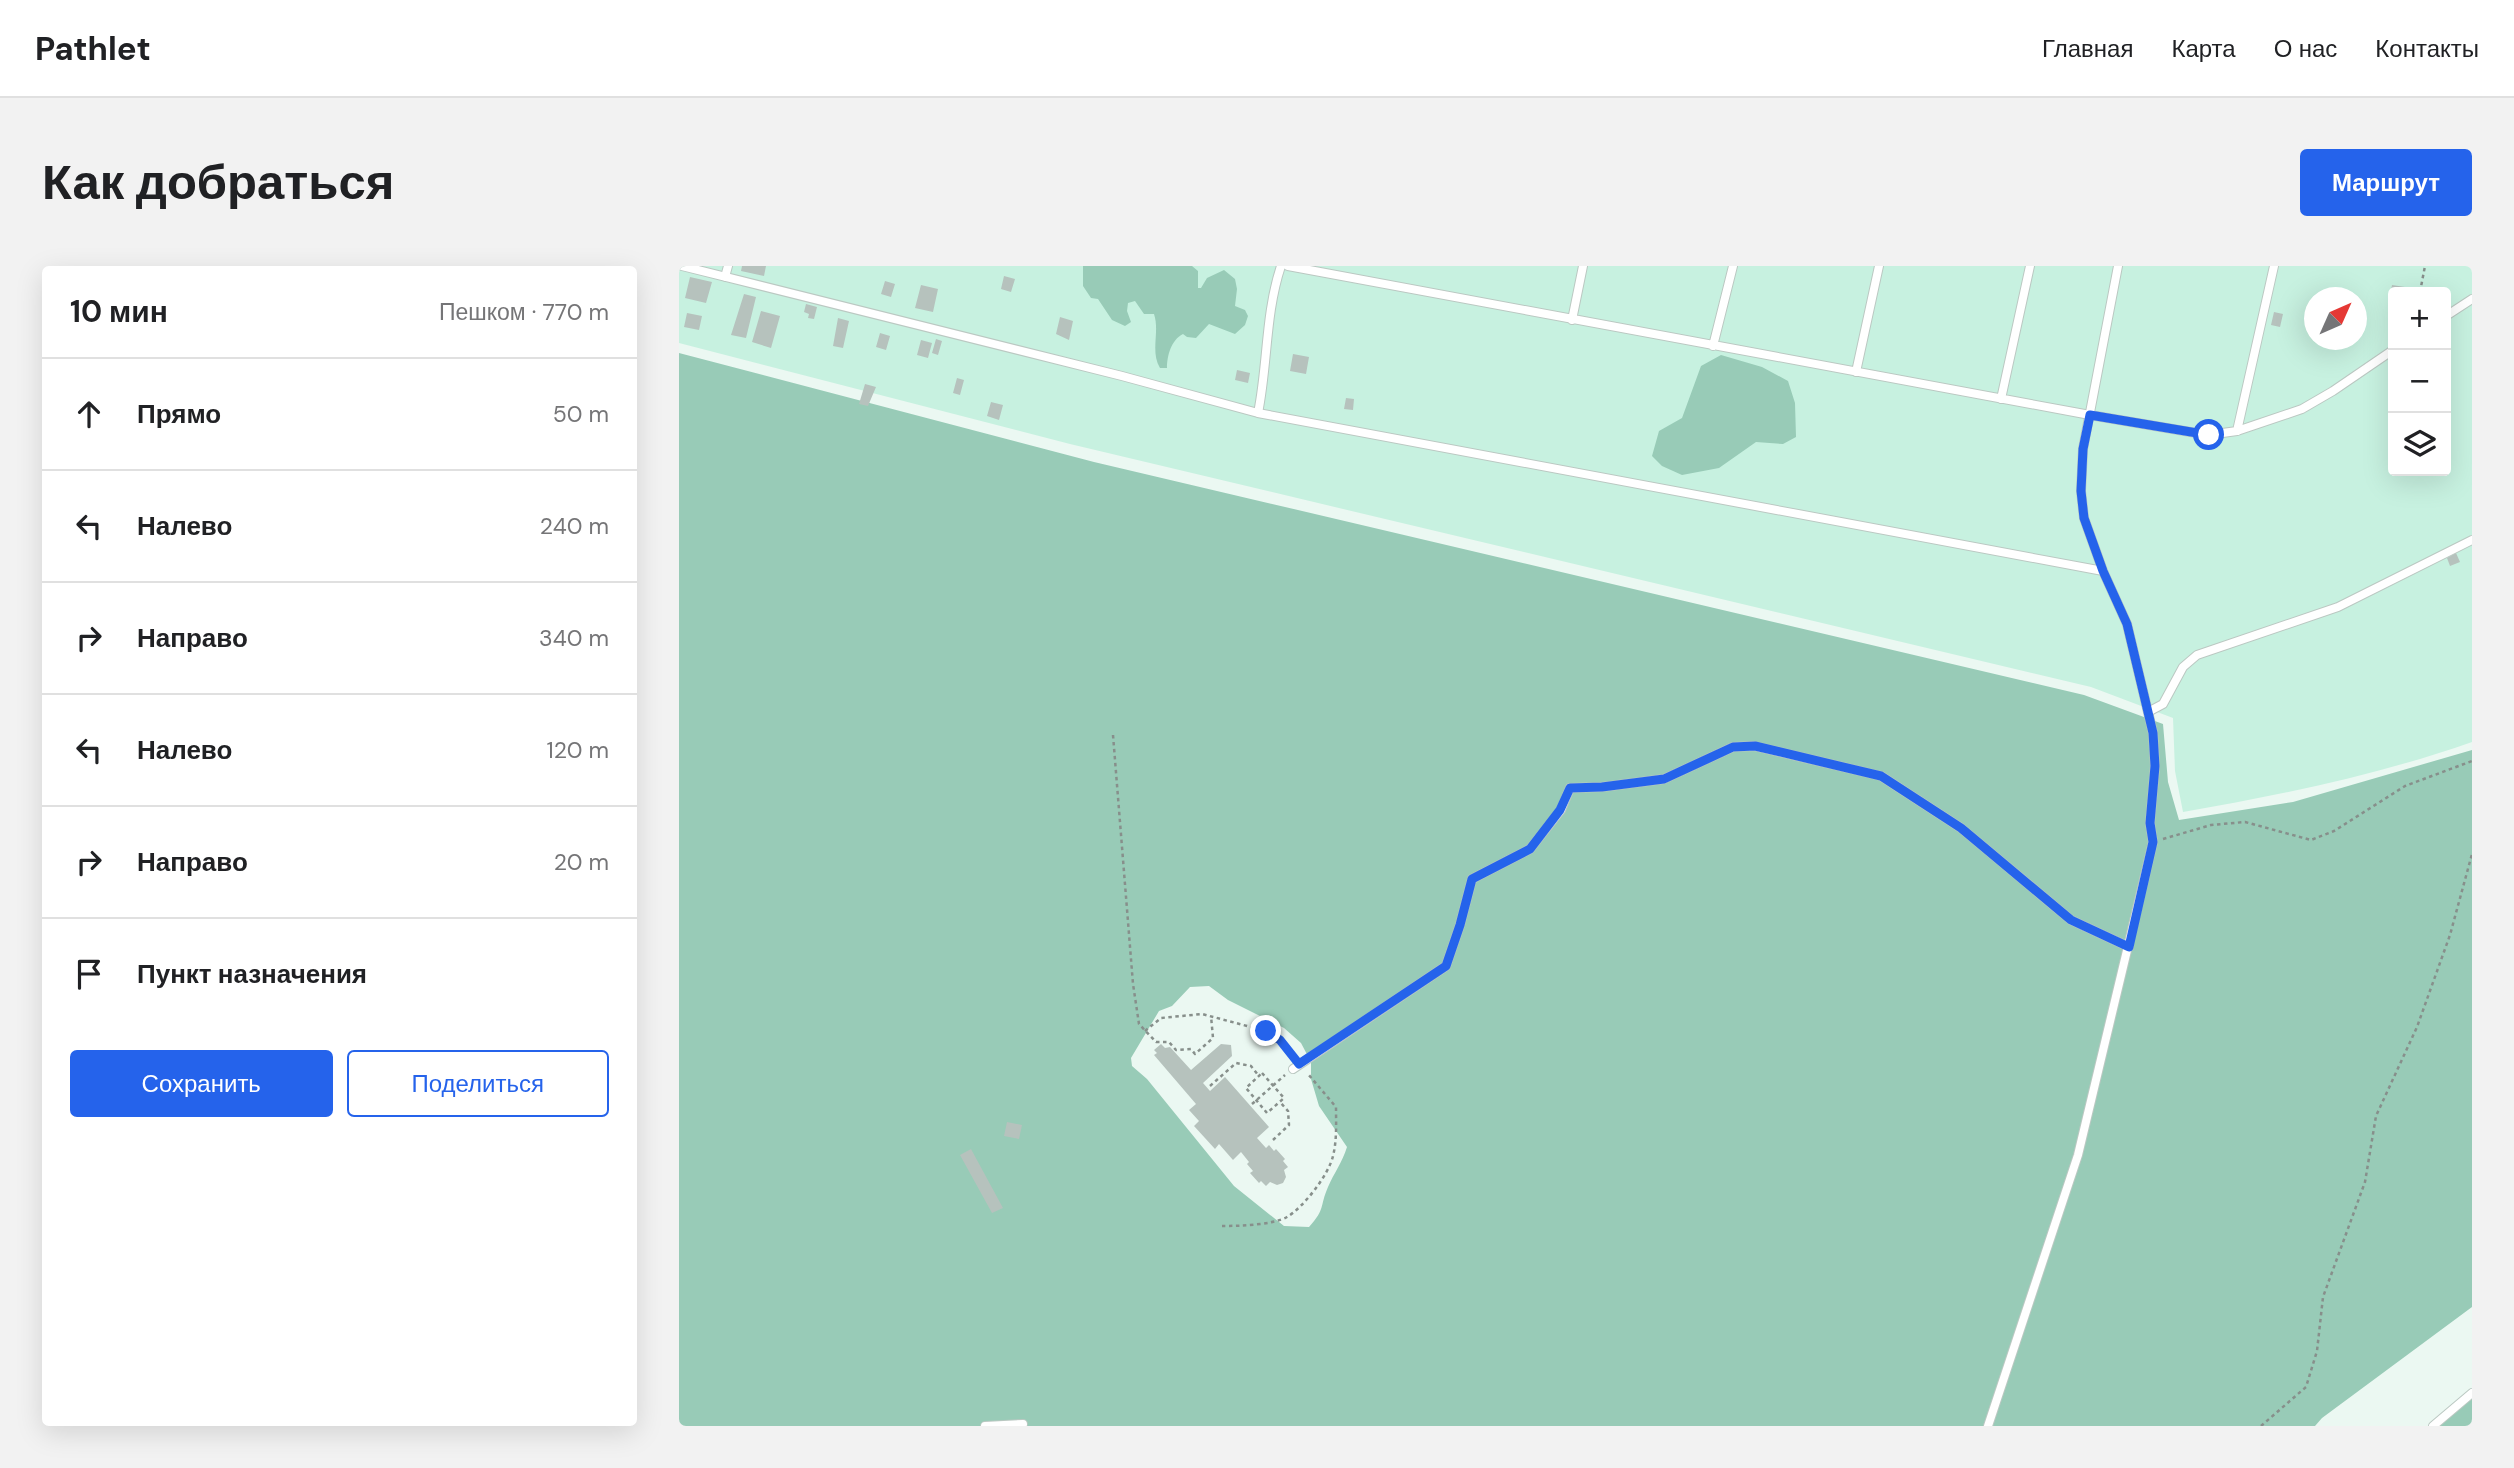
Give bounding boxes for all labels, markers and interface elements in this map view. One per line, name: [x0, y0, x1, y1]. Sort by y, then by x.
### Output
text: Pathlet: [35, 27, 151, 70]
text: Главная: [2042, 33, 2133, 64]
text: Карта: [2171, 33, 2236, 64]
text: О нас: [2274, 33, 2337, 64]
text: Контакты: [2375, 33, 2479, 64]
button: Маршрут: [2300, 149, 2472, 216]
text: Как добраться: [42, 150, 394, 214]
north arrow: [2304, 287, 2367, 350]
map controls: [2388, 287, 2451, 476]
button: +: [2388, 287, 2451, 350]
text: 10 мин: [70, 292, 168, 331]
text: Пешком · 770 m: [439, 297, 609, 327]
button: −: [2388, 350, 2451, 413]
icon: ahead: [70, 395, 108, 433]
text: Прямо: [137, 397, 221, 431]
text: 50 m: [553, 399, 609, 429]
button: layers: [2388, 413, 2451, 476]
route start: [2193, 419, 2224, 450]
icon: left: [70, 507, 108, 545]
text: Налево: [137, 509, 232, 543]
text: 240 m: [540, 511, 609, 541]
icon: right: [70, 619, 108, 657]
text: Направо: [137, 621, 248, 655]
text: 340 m: [539, 623, 609, 653]
icon: left: [70, 731, 108, 769]
text: Налево: [137, 733, 232, 767]
text: 120 m: [546, 735, 609, 765]
icon: right: [70, 843, 108, 881]
text: Направо: [137, 845, 248, 879]
text: 20 m: [554, 847, 609, 877]
icon: arrive: [70, 955, 108, 993]
text: Пункт назначения: [137, 957, 367, 991]
route end: [1250, 1015, 1281, 1046]
button: Сохранить: [70, 1050, 333, 1117]
button: Поделиться: [347, 1050, 609, 1117]

